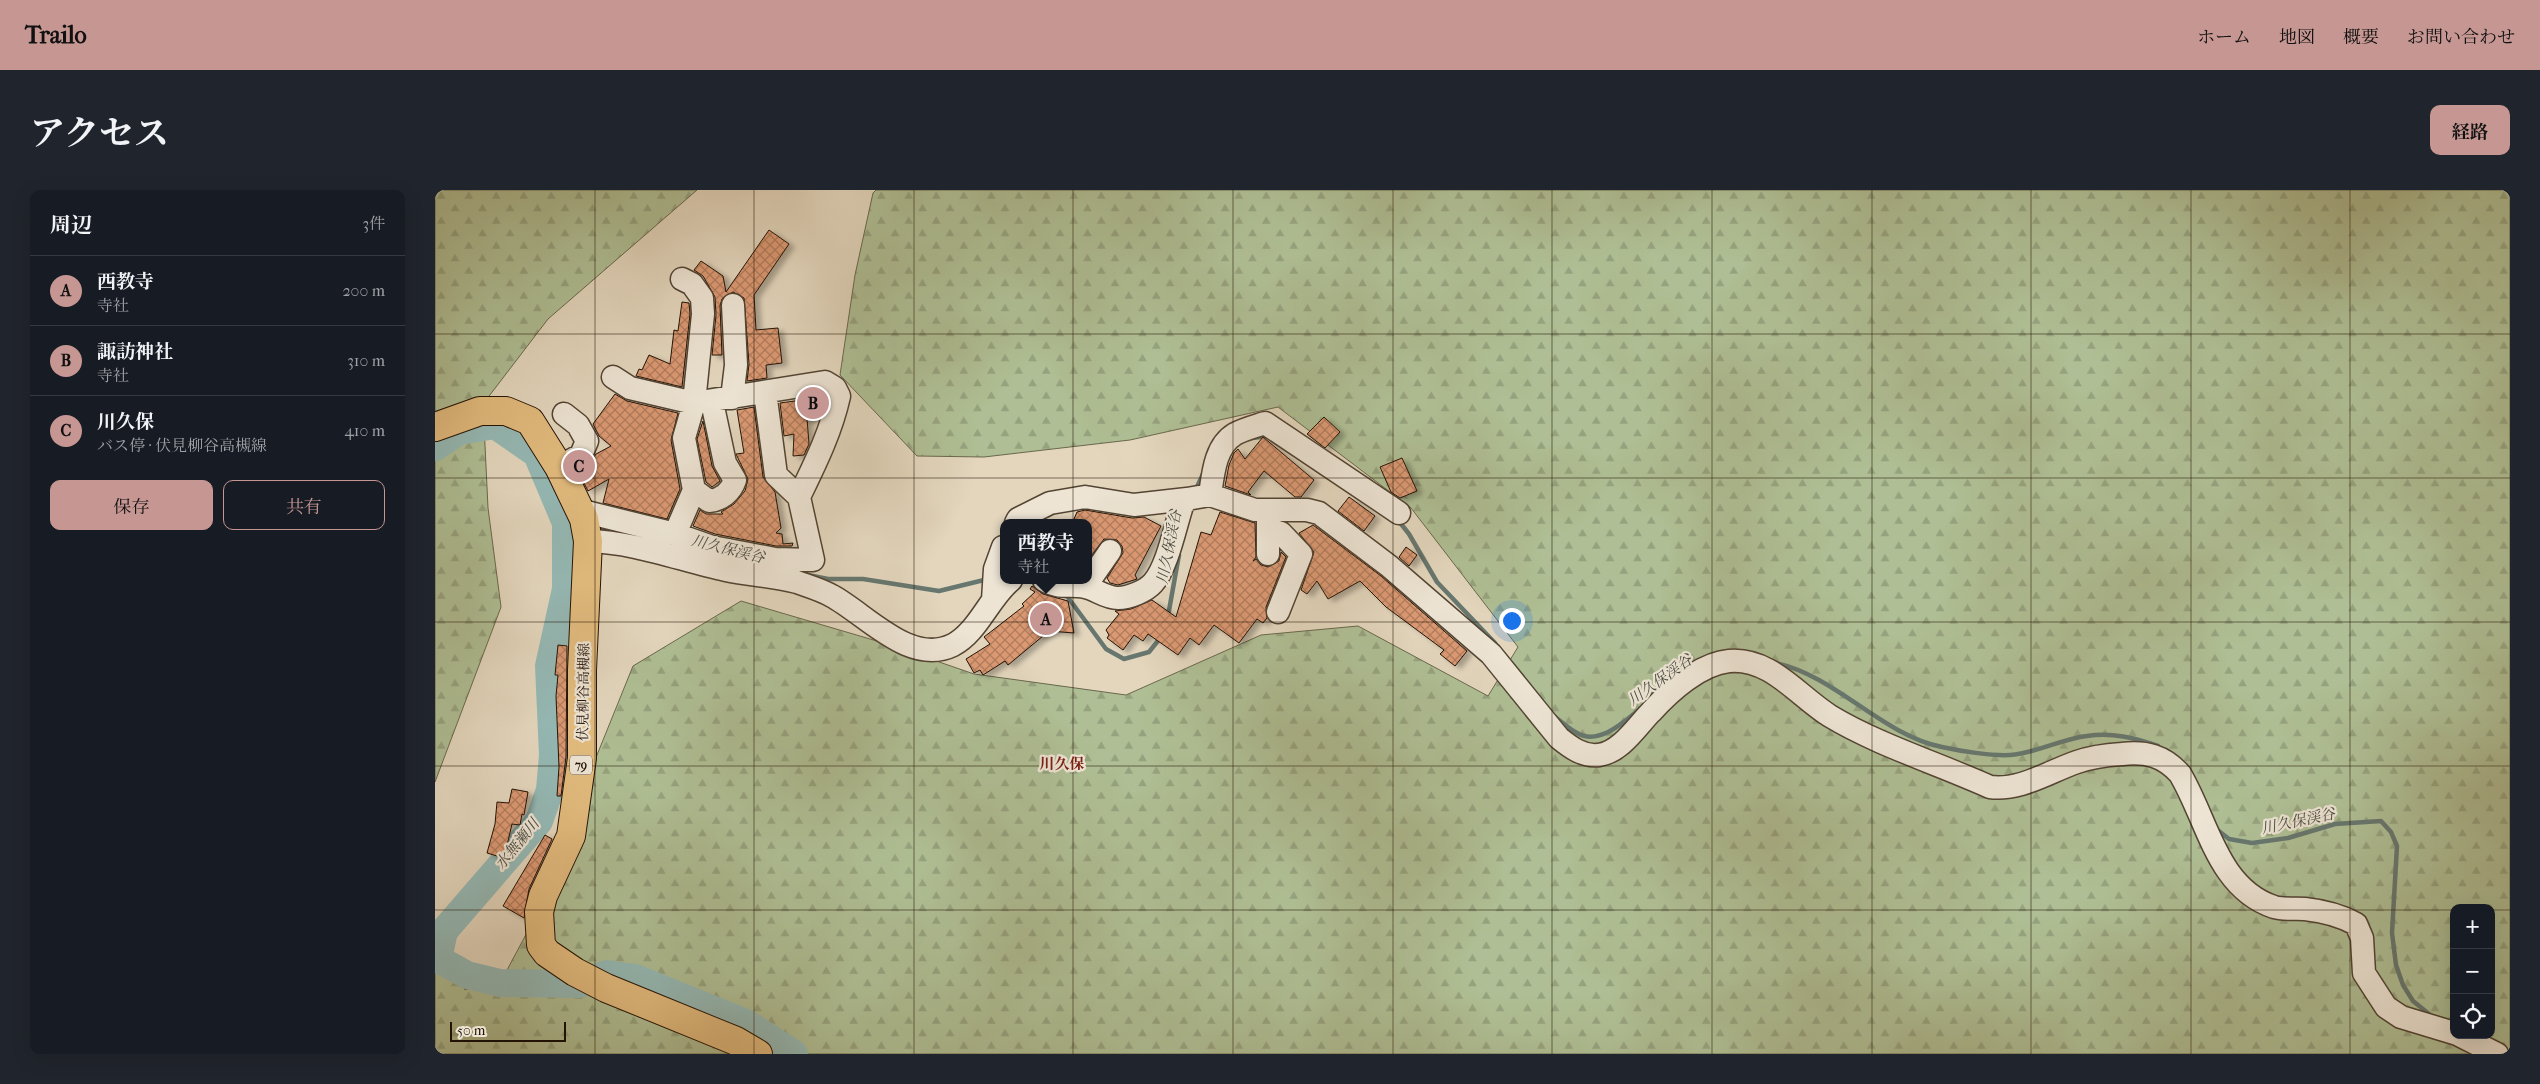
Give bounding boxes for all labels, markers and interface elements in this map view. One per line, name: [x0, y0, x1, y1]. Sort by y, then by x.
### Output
text: Trailo: [25, 21, 87, 49]
text: ホーム: [2197, 27, 2251, 48]
text: 地図: [2279, 27, 2315, 48]
text: 概要: [2343, 27, 2379, 48]
text: お問い合わせ: [2407, 27, 2515, 48]
button: 経路: [2430, 105, 2510, 155]
text: アクセス: [30, 113, 169, 154]
text: 周辺: [50, 213, 92, 237]
text: 3件: [362, 214, 385, 233]
text: 西教寺: [97, 271, 154, 293]
text: A: [61, 281, 71, 300]
text: 200 m: [342, 281, 385, 300]
text: 寺社: [97, 296, 129, 315]
text: 諏訪神社: [97, 341, 173, 363]
text: B: [61, 351, 71, 370]
text: 310 m: [347, 351, 385, 370]
text: 寺社: [97, 366, 129, 385]
pin: B: [797, 384, 829, 422]
text: 川久保: [97, 411, 154, 433]
text: C: [61, 421, 71, 440]
text: 410 m: [344, 421, 385, 440]
text: バス停 · 伏見柳谷高槻線: [97, 436, 267, 455]
pin: C: [563, 447, 595, 485]
button: 保存: [50, 480, 213, 530]
button: 共有: [223, 480, 385, 530]
water label: 川久保渓谷: [1153, 507, 1185, 586]
popup: [1000, 519, 1092, 584]
water label: 川久保渓谷: [689, 531, 768, 567]
text: 西教寺: [1017, 532, 1075, 554]
text: 寺社: [1017, 557, 1050, 576]
pin: A: [1030, 600, 1062, 638]
your location: [1499, 608, 1525, 634]
street label: 伏見柳谷高槻線: [574, 643, 593, 741]
water label: 川久保渓谷: [1624, 650, 1696, 709]
district label: 川久保: [1039, 755, 1085, 773]
road number: 79: [570, 756, 592, 774]
water label: 川久保渓谷: [2259, 804, 2338, 838]
water label: 水無瀬川: [491, 813, 544, 873]
map controls: [2450, 904, 2495, 1039]
button: +: [2450, 904, 2495, 949]
button: −: [2450, 949, 2495, 994]
button: locate: [2450, 994, 2495, 1039]
scale bar: [450, 1019, 566, 1042]
text: 50 m: [457, 1022, 485, 1039]

